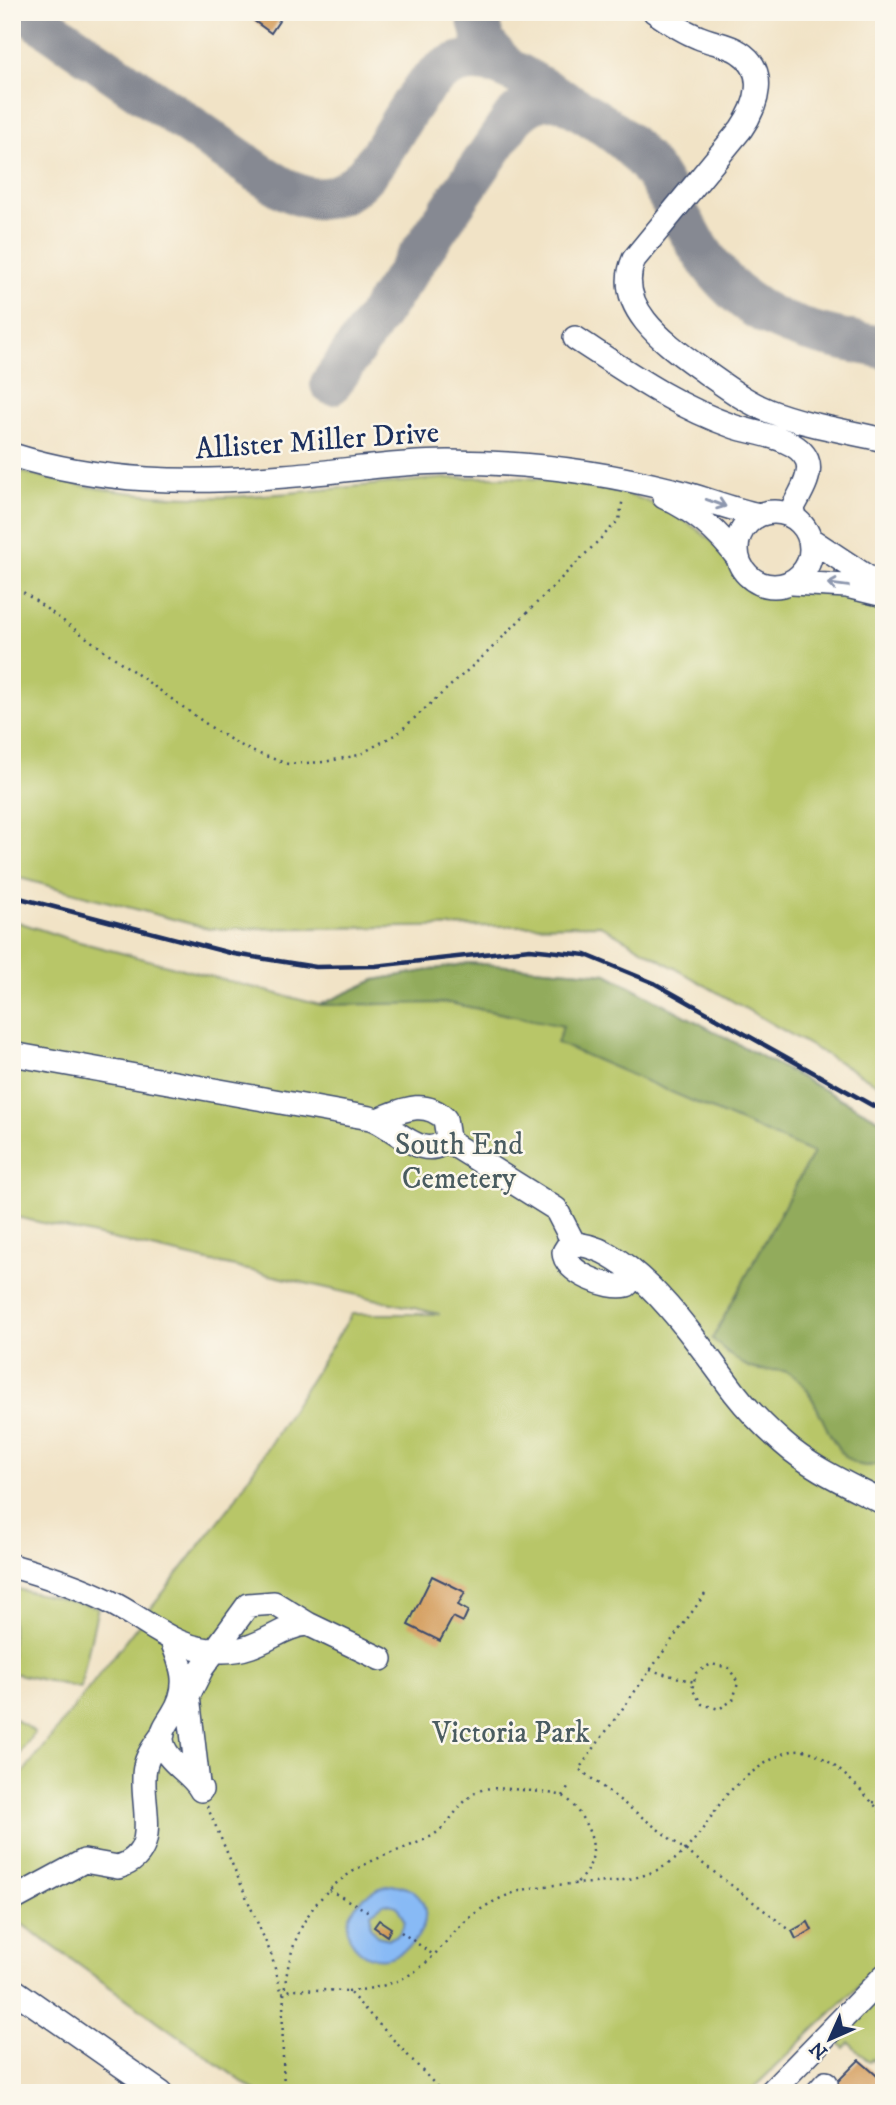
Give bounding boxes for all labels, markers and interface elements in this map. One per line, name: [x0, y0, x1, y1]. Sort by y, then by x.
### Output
street label: Allister Miller Drive: [194, 415, 440, 468]
one-way arrow: [704, 498, 726, 510]
one-way arrow: [827, 579, 850, 592]
park label: South End Cemetery: [395, 1127, 523, 1198]
park label: Victoria Park: [431, 1715, 590, 1752]
north arrow: [794, 2004, 864, 2074]
text: N: [805, 2036, 833, 2064]

